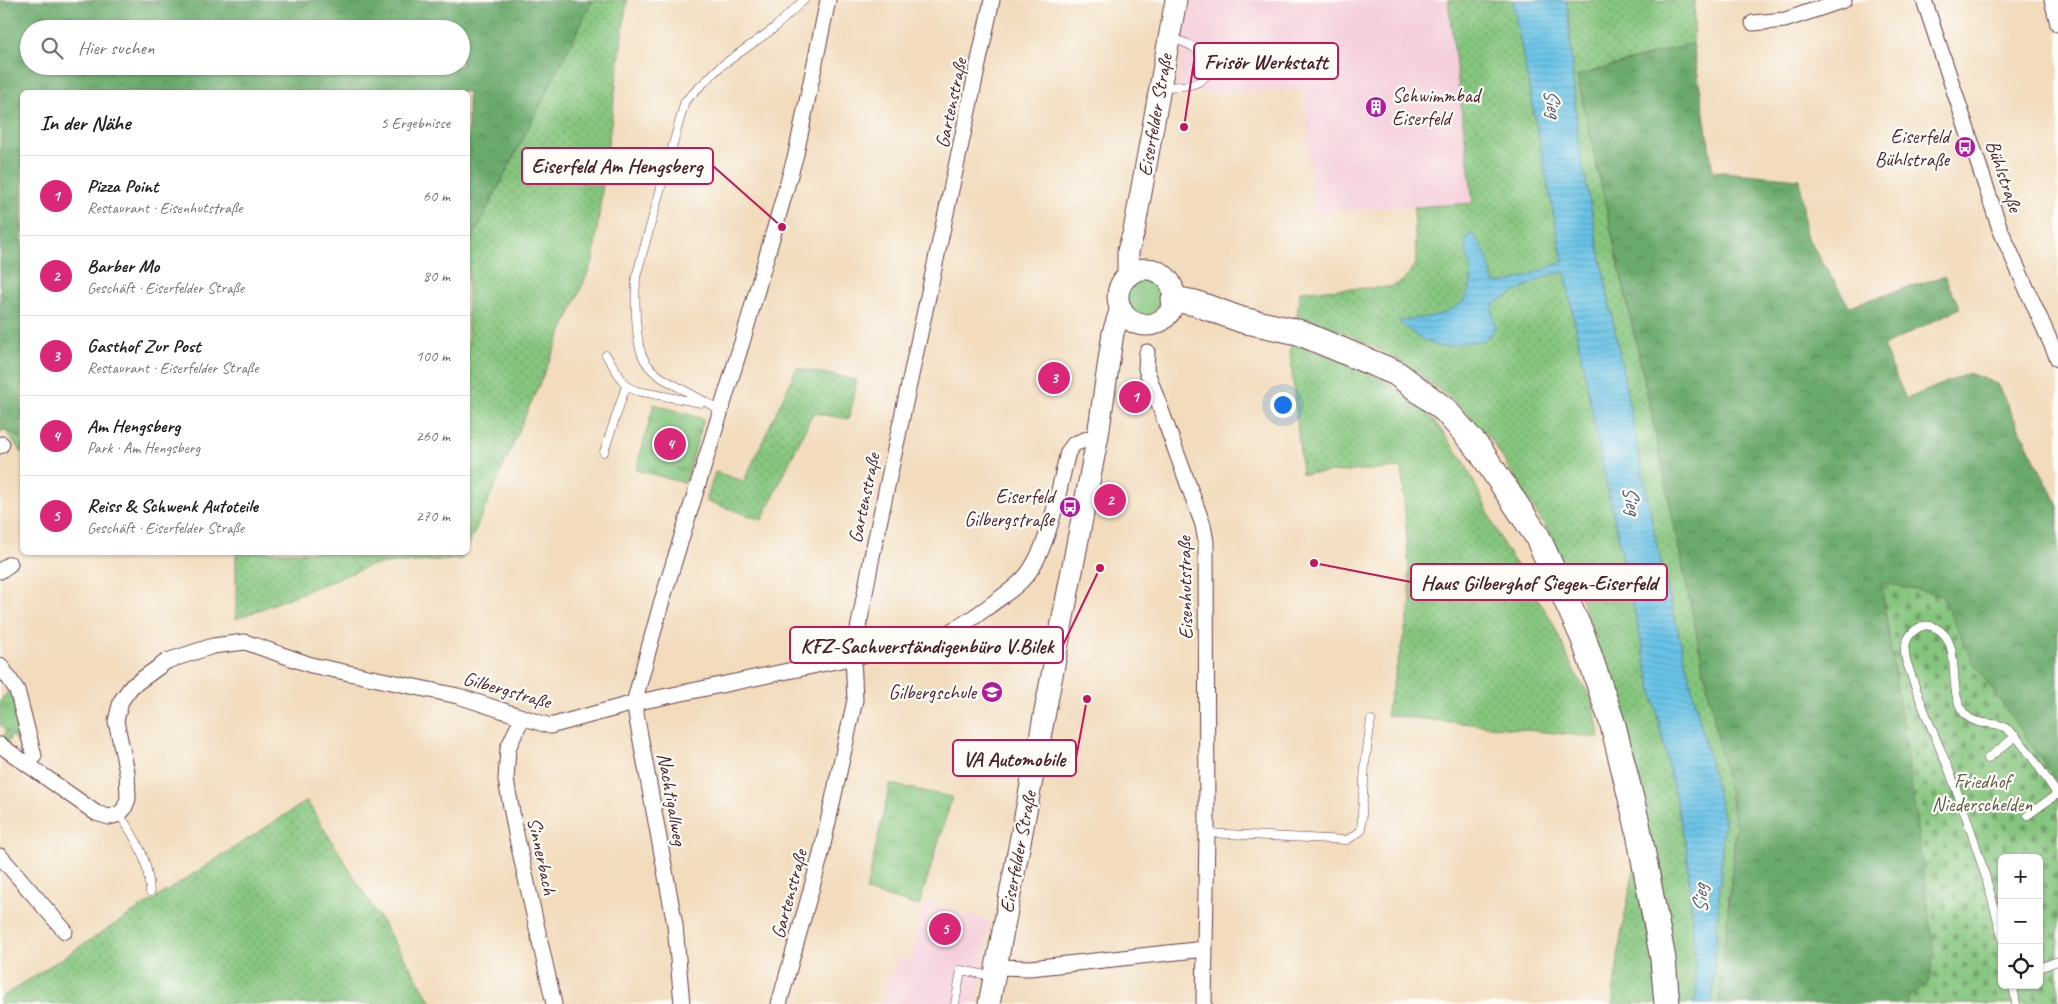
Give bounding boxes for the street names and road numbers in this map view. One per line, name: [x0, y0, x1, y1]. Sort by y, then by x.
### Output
street label: Eiserfelder Straße: [1132, 51, 1178, 178]
street label: Gartenstraße: [929, 54, 973, 150]
street label: Bühlstraße: [1980, 137, 2028, 217]
street label: Gartenstraße: [842, 449, 886, 545]
street label: Eisenhutstraße: [1172, 535, 1198, 640]
street label: Gilbergstraße: [460, 666, 555, 715]
street label: Nachtigallweg: [652, 751, 693, 849]
street label: Eiserfelder Straße: [994, 788, 1042, 915]
street label: Sinnerbach: [522, 815, 563, 898]
street label: Gartenstraße: [765, 845, 813, 941]

